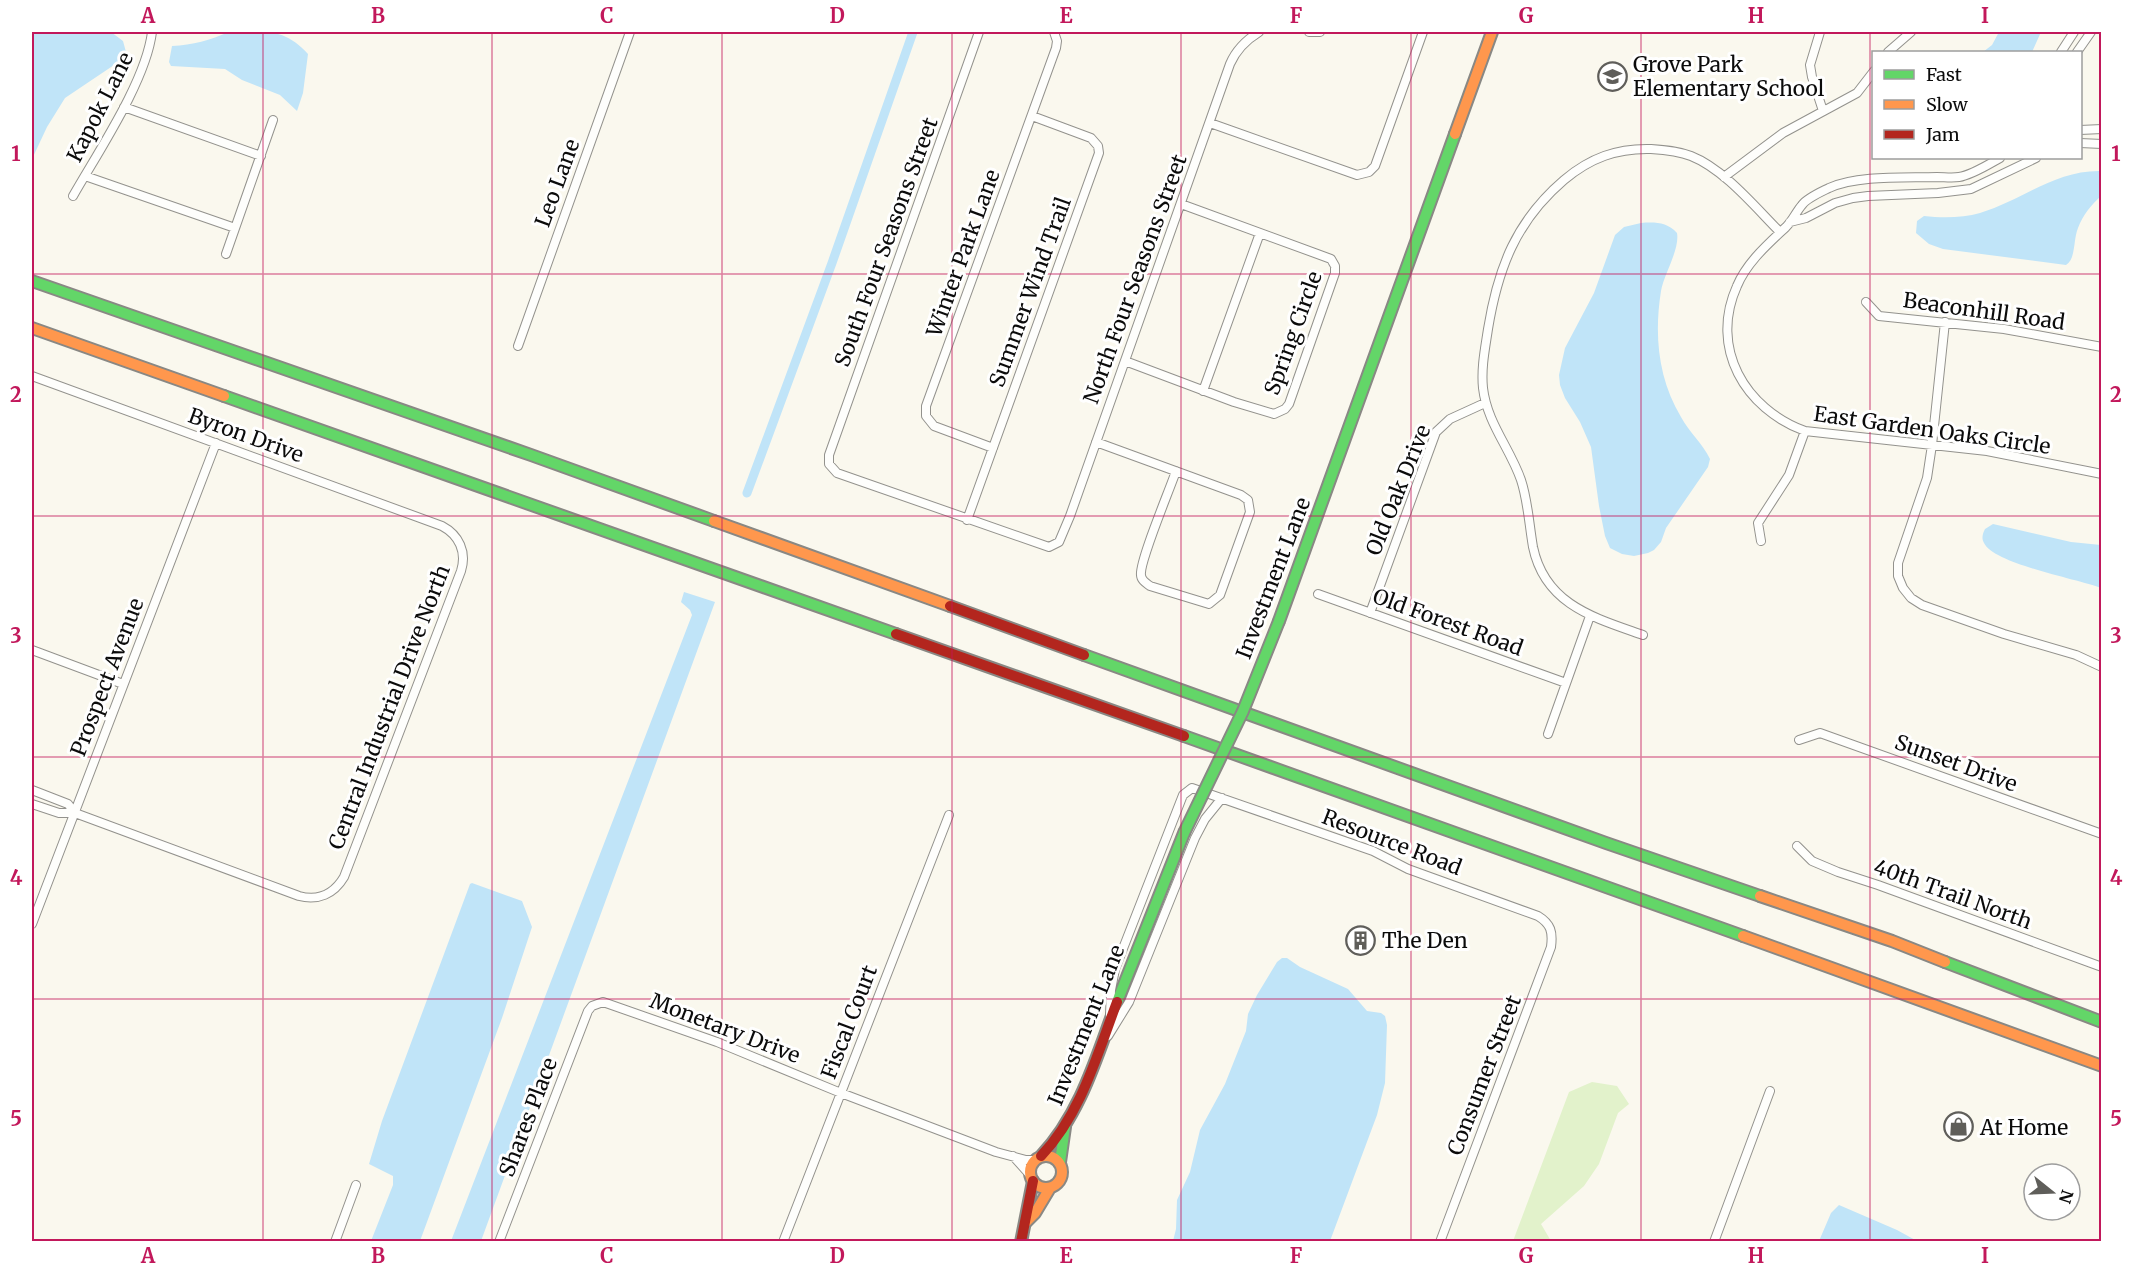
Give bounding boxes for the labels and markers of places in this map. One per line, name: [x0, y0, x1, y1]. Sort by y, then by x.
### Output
place label: Grove Park Elementary School: [1633, 51, 1825, 102]
school or university icon: Grove Park Elementary School: [1596, 60, 1628, 92]
building icon: The Den: [1345, 924, 1377, 956]
place label: The Den: [1382, 927, 1468, 954]
shop icon: At Home: [1943, 1111, 1975, 1143]
place label: At Home: [1979, 1114, 2068, 1141]

